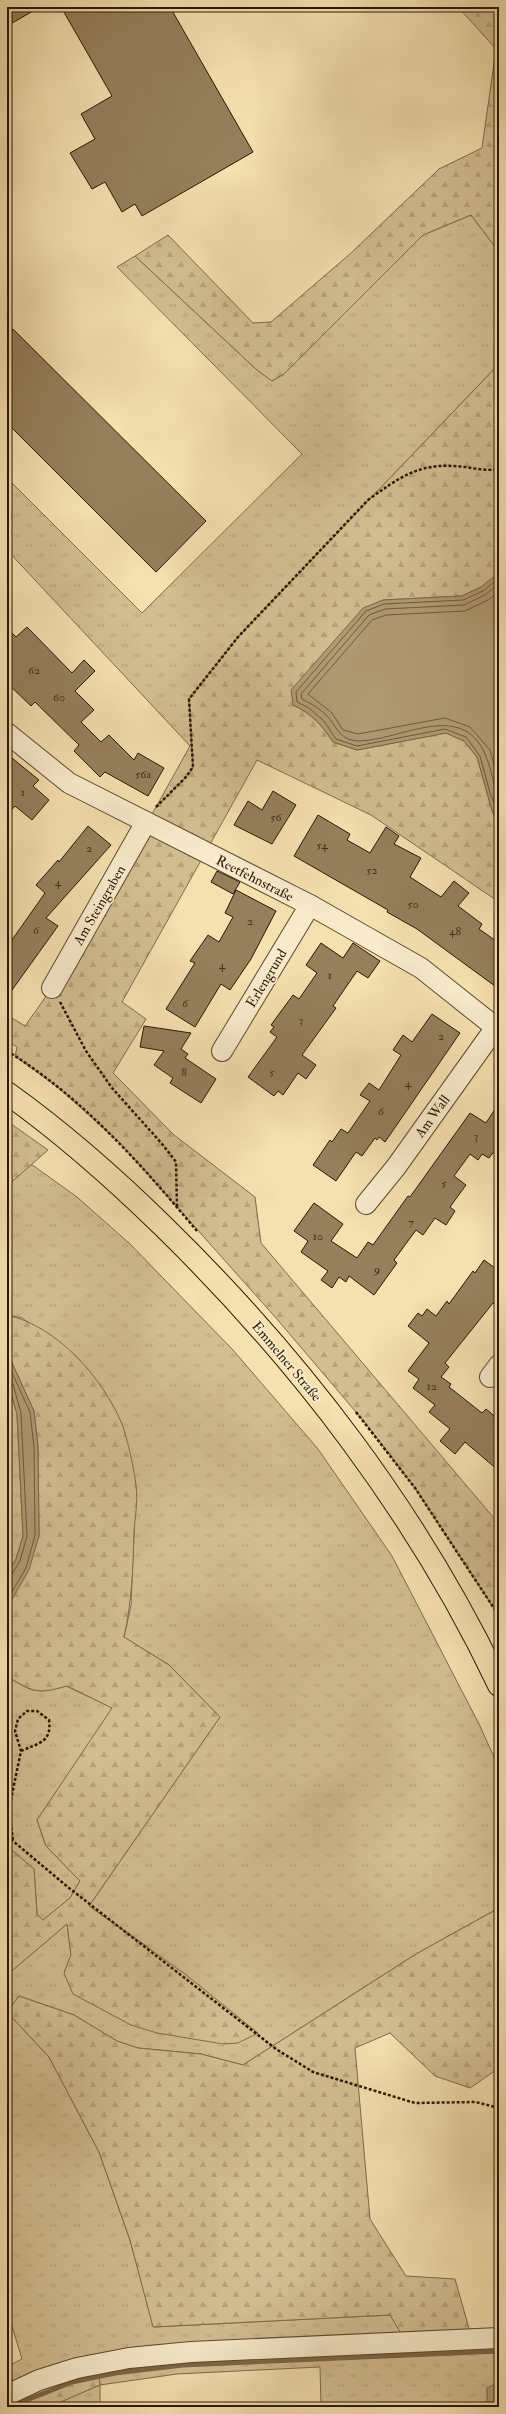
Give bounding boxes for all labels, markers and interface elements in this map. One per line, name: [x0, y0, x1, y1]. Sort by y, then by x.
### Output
house number: 62: [28, 663, 40, 678]
house number: 60: [53, 690, 65, 705]
house number: 56a: [135, 767, 152, 782]
house number: 1: [21, 785, 25, 800]
house number: 56: [270, 810, 283, 825]
house number: 54: [316, 838, 328, 853]
house number: 2: [86, 841, 92, 856]
street label: Reetfehnstraße: [213, 852, 297, 905]
street label: Am Steingraben: [69, 862, 129, 949]
house number: 52: [366, 863, 378, 878]
house number: 4: [55, 875, 62, 890]
house number: 50: [407, 897, 419, 912]
house number: 2: [247, 914, 253, 929]
house number: 6: [33, 923, 40, 938]
house number: 48: [449, 924, 461, 939]
street label: Erlengrund: [242, 946, 291, 1011]
house number: 4: [219, 958, 226, 973]
house number: 1: [328, 968, 332, 983]
house number: 6: [182, 996, 189, 1011]
house number: 3: [299, 1013, 303, 1028]
house number: 2: [438, 1029, 444, 1044]
house number: 8: [181, 1065, 187, 1080]
house number: 5: [269, 1065, 275, 1080]
house number: 4: [405, 1076, 412, 1091]
street label: Am Wall: [411, 1091, 454, 1142]
house number: 6: [378, 1104, 385, 1119]
house number: 3: [474, 1129, 478, 1144]
house number: 5: [441, 1176, 447, 1191]
house number: 7: [408, 1215, 414, 1230]
house number: 10: [313, 1229, 323, 1244]
house number: 9: [373, 1262, 380, 1277]
street label: Emmelner Straße: [248, 1318, 325, 1405]
house number: 12: [427, 1379, 437, 1394]

